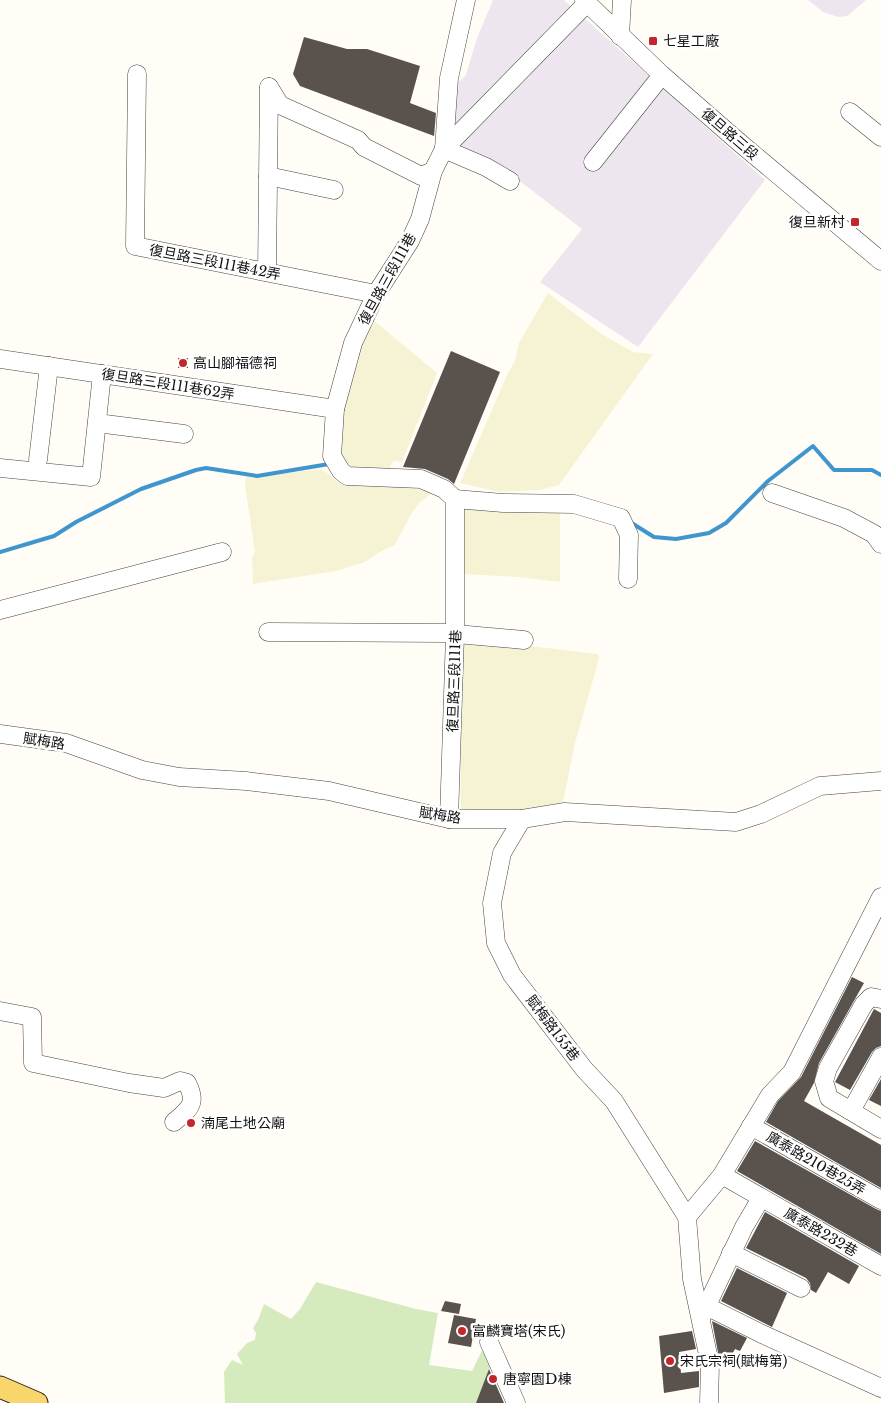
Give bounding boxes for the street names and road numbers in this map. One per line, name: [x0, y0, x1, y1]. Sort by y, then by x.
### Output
street label: 復旦路三段: [698, 104, 762, 164]
street label: 復旦路三段111巷: [354, 230, 420, 328]
street label: 復旦路三段111巷42弄: [148, 240, 282, 284]
street label: 復旦路三段111巷62弄: [100, 365, 236, 403]
street label: 復旦路三段111巷: [443, 629, 465, 733]
street label: 賦梅路: [22, 729, 66, 753]
street label: 賦梅路: [418, 803, 462, 827]
street label: 賦梅路155巷: [522, 991, 584, 1065]
street label: 廣泰路210巷25弄: [763, 1127, 869, 1199]
street label: 廣泰路232巷: [781, 1204, 861, 1260]

